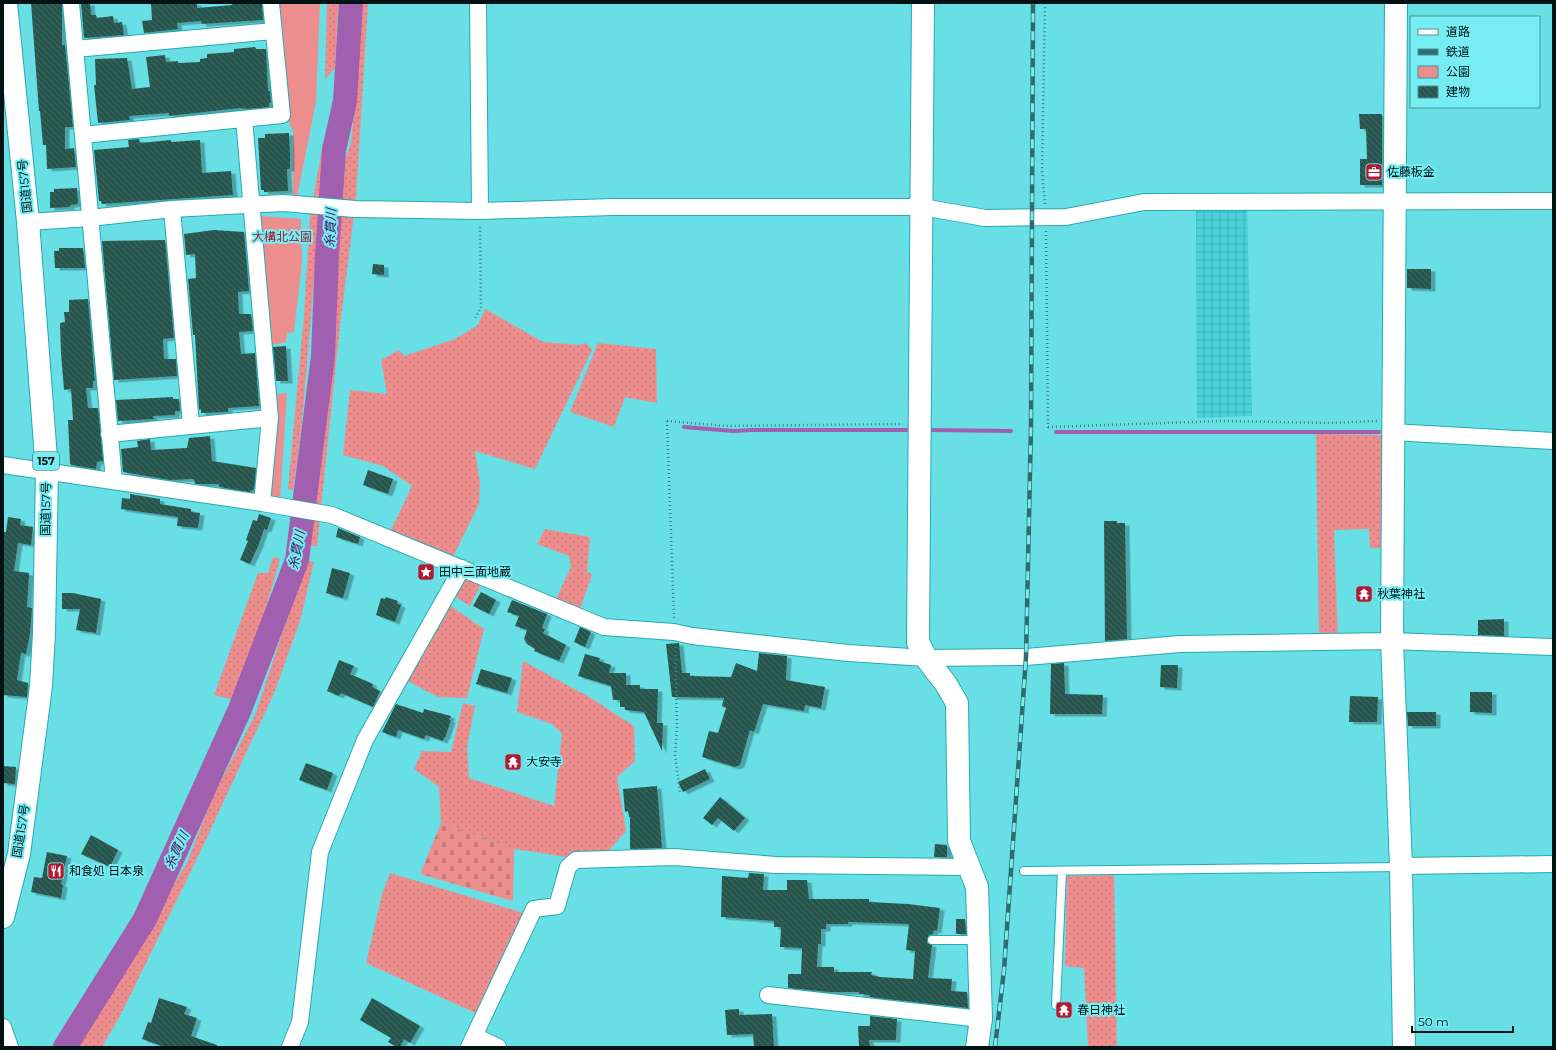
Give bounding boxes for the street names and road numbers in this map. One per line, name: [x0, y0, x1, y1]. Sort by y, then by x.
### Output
street label: 国道157号: [14, 158, 35, 214]
road number: 157: [33, 452, 59, 470]
street label: 国道157号: [38, 482, 53, 536]
street label: 国道157号: [9, 803, 32, 859]

